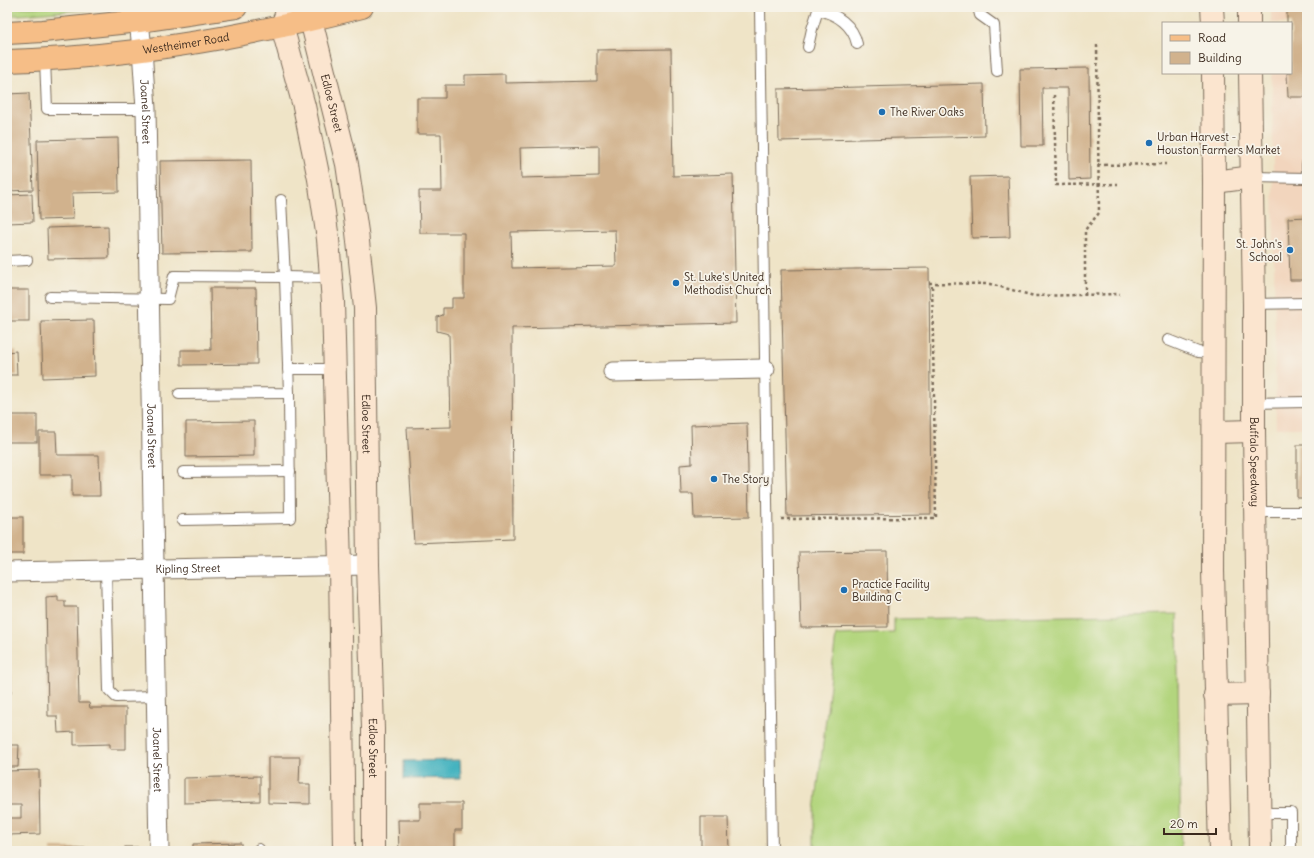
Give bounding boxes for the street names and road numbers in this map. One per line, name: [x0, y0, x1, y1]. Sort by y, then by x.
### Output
street label: Westheimer Road: [142, 29, 231, 57]
street label: Edloe Street: [318, 73, 346, 134]
street label: Joanel Street: [137, 79, 154, 145]
street label: Edloe Street: [359, 394, 374, 454]
street label: Joanel Street: [144, 403, 159, 468]
street label: Buffalo Speedway: [1247, 417, 1262, 507]
street label: Kipling Street: [155, 561, 221, 576]
street label: Edloe Street: [366, 718, 380, 778]
street label: Joanel Street: [150, 727, 165, 792]

